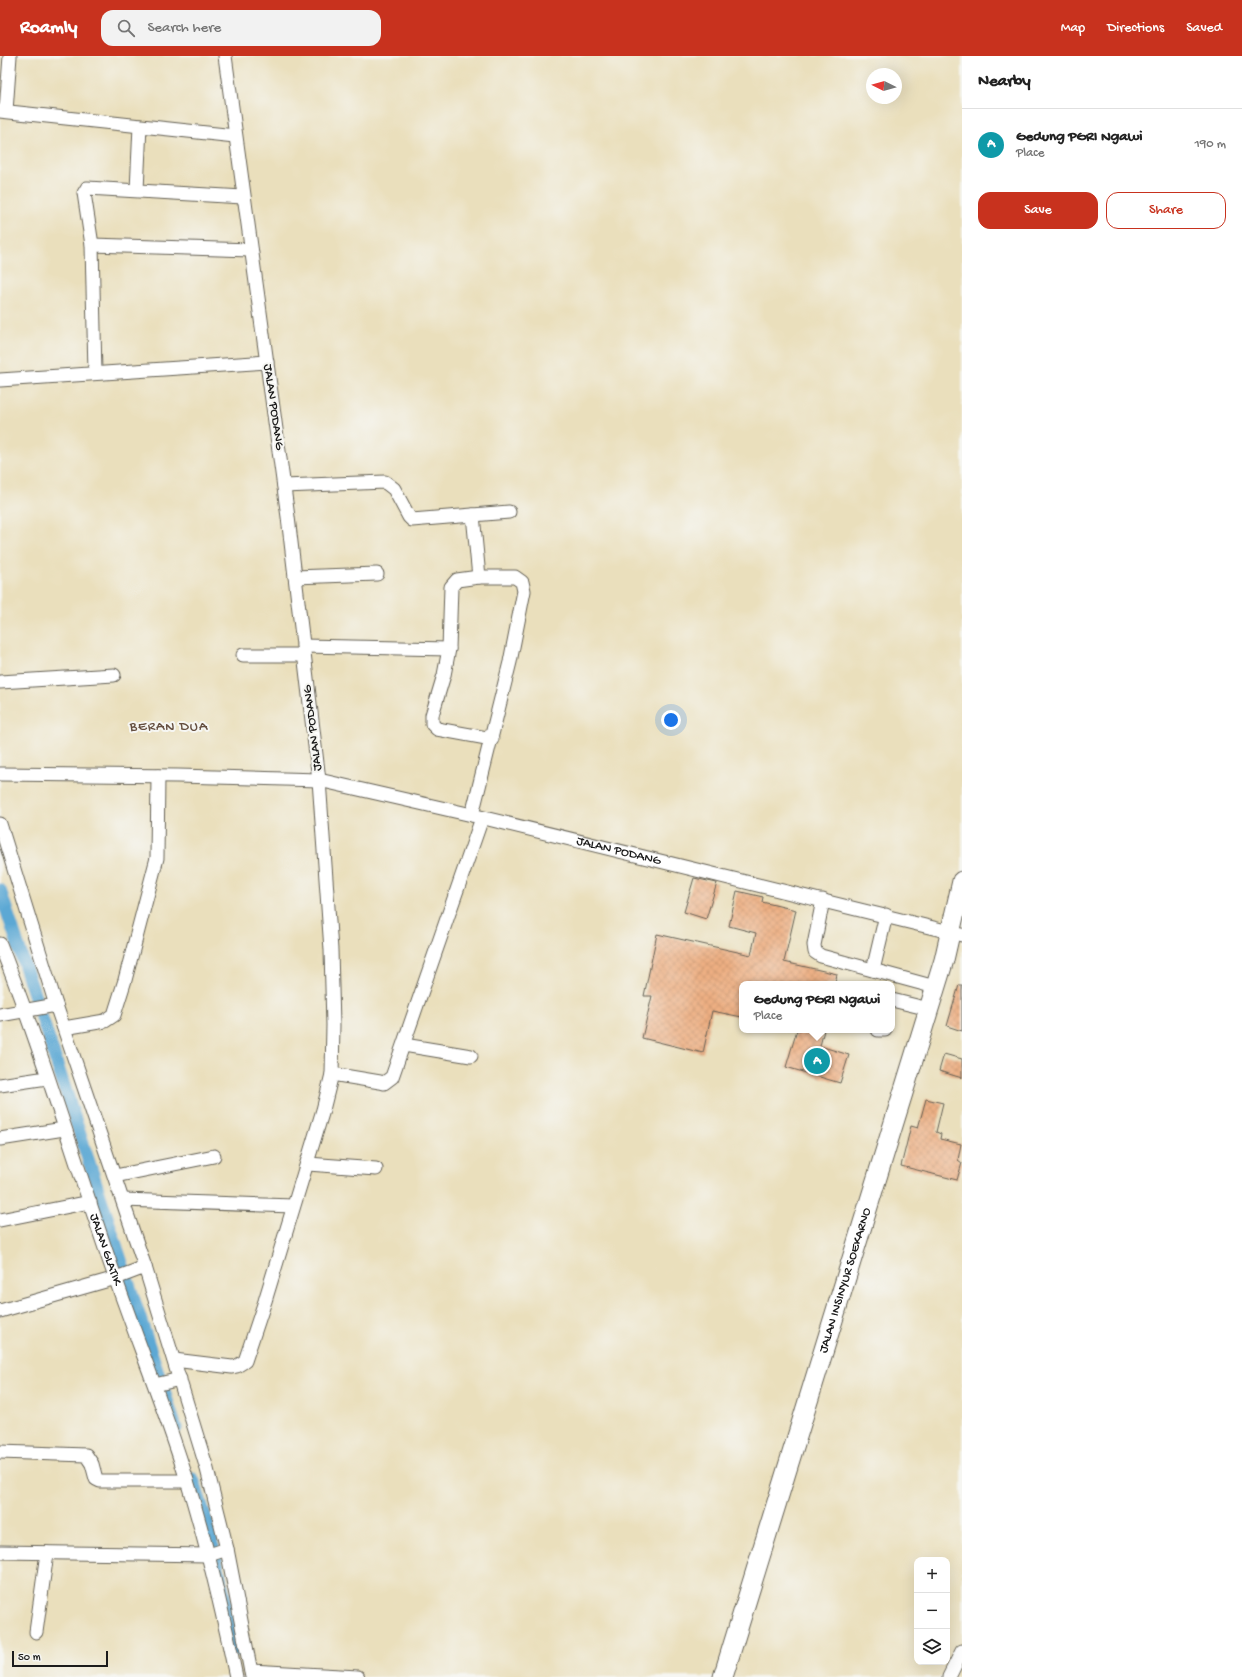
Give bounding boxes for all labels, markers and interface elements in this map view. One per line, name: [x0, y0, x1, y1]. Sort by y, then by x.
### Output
search box: [101, 10, 381, 46]
text: Roamly: [20, 17, 77, 40]
icon: search: [115, 17, 137, 39]
text: Search here: [147, 19, 221, 37]
text: Map: [1061, 20, 1085, 37]
text: Directions: [1107, 20, 1164, 37]
text: Saved: [1186, 20, 1222, 37]
north arrow: [866, 68, 902, 104]
text: Nearby: [978, 72, 1031, 92]
text: Gedung PGRI Ngawi: [1016, 128, 1143, 146]
text: A: [987, 137, 995, 152]
text: 190 m: [1195, 137, 1226, 152]
text: Place: [1016, 146, 1044, 161]
button: Save: [978, 192, 1098, 229]
button: Share: [1106, 192, 1226, 229]
street label: JALAN PODANG: [260, 363, 287, 452]
street label: JALAN PODANG: [300, 683, 326, 772]
your location: [661, 710, 681, 730]
district label: BERAN DUA: [129, 719, 208, 736]
street label: JALAN PODANG: [575, 833, 663, 869]
popup: [739, 981, 895, 1033]
text: Gedung PGRI Ngawi: [754, 991, 880, 1009]
text: Place: [754, 1009, 782, 1024]
pin: A: [804, 1046, 830, 1076]
street label: JALAN INSINYUR SOEKARNO: [816, 1206, 875, 1355]
street label: JALAN GLATIK: [86, 1212, 125, 1289]
map controls: [914, 1557, 950, 1665]
button: +: [914, 1557, 950, 1593]
button: −: [914, 1593, 950, 1629]
button: layers: [914, 1629, 950, 1665]
scale bar: [12, 1649, 108, 1668]
text: 50 m: [18, 1652, 40, 1664]

